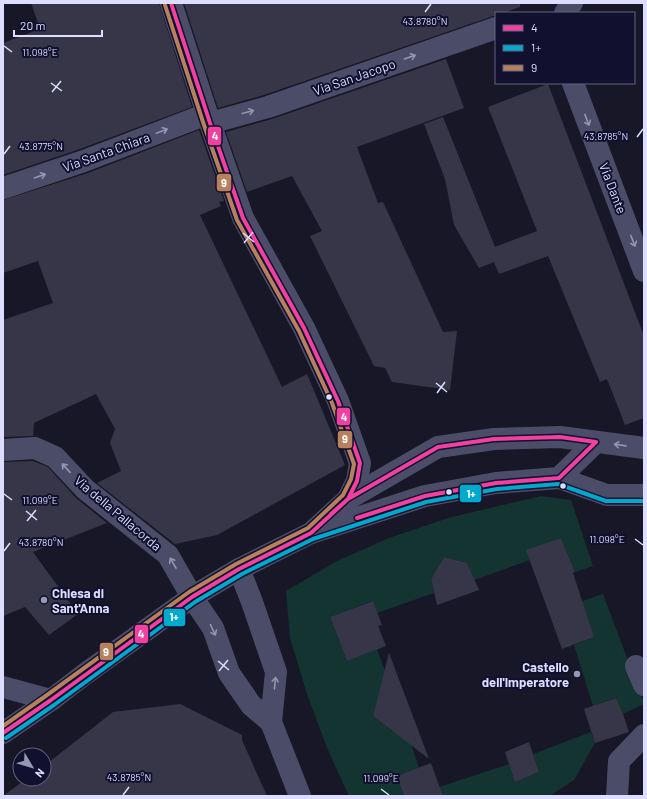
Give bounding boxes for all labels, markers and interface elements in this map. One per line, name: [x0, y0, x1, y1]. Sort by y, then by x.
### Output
scale bar: [14, 12, 102, 38]
legend: [495, 12, 635, 84]
text: 43.8780°N: [403, 15, 447, 27]
text: 20 m: [20, 18, 46, 32]
text: 4: [531, 20, 538, 34]
text: 1+: [531, 40, 541, 54]
text: 11.098°E: [22, 46, 58, 58]
one-way arrow: [404, 53, 417, 60]
street label: Via San Jacopo: [311, 55, 397, 99]
text: 9: [531, 60, 537, 74]
one-way arrow: [241, 108, 254, 115]
one-way arrow: [584, 113, 592, 125]
line badge: 4: [207, 126, 222, 146]
one-way arrow: [156, 127, 168, 135]
street label: Via Santa Chiara: [60, 129, 152, 175]
text: 4: [212, 129, 219, 142]
text: 43.8785°N: [584, 130, 628, 142]
text: 43.8775°N: [19, 140, 63, 152]
street label: Via Dante: [596, 160, 630, 216]
one-way arrow: [33, 172, 46, 179]
line badge: 9: [216, 173, 232, 192]
text: 9: [221, 176, 227, 189]
one-way arrow: [629, 235, 637, 247]
unlabelled marker: [324, 392, 334, 402]
line badge: 4: [336, 407, 351, 426]
text: 4: [341, 410, 348, 423]
line badge: 9: [337, 430, 353, 449]
text: 9: [342, 432, 348, 445]
one-way arrow: [614, 441, 627, 449]
one-way arrow: [61, 463, 71, 473]
street label: Via della Pallacorda: [71, 472, 165, 554]
unlabelled marker: [558, 481, 568, 491]
line badge: 1+: [459, 484, 482, 503]
unlabelled marker: [444, 487, 454, 497]
text: 1+: [466, 487, 476, 500]
text: 11.099°E: [22, 494, 58, 506]
text: 11.098°E: [589, 533, 625, 545]
text: 43.8780°N: [19, 536, 63, 548]
one-way arrow: [169, 557, 176, 569]
place label: Chiesa di Sant'Anna: [52, 585, 110, 616]
marker: Chiesa di Sant'Anna: [39, 595, 49, 605]
line badge: 1+: [163, 608, 186, 627]
text: 1+: [169, 610, 179, 623]
line badge: 4: [134, 624, 149, 644]
one-way arrow: [210, 624, 217, 636]
text: 4: [138, 627, 145, 640]
line badge: 9: [99, 642, 114, 661]
text: 9: [103, 645, 109, 658]
place label: Castello dell'Imperatore: [482, 659, 569, 690]
marker: Castello dell'Imperatore: [572, 669, 582, 679]
one-way arrow: [271, 677, 279, 690]
north arrow: [12, 747, 52, 787]
text: N: [33, 767, 48, 780]
text: 43.8785°N: [107, 771, 151, 783]
text: 11.099°E: [363, 772, 399, 784]

